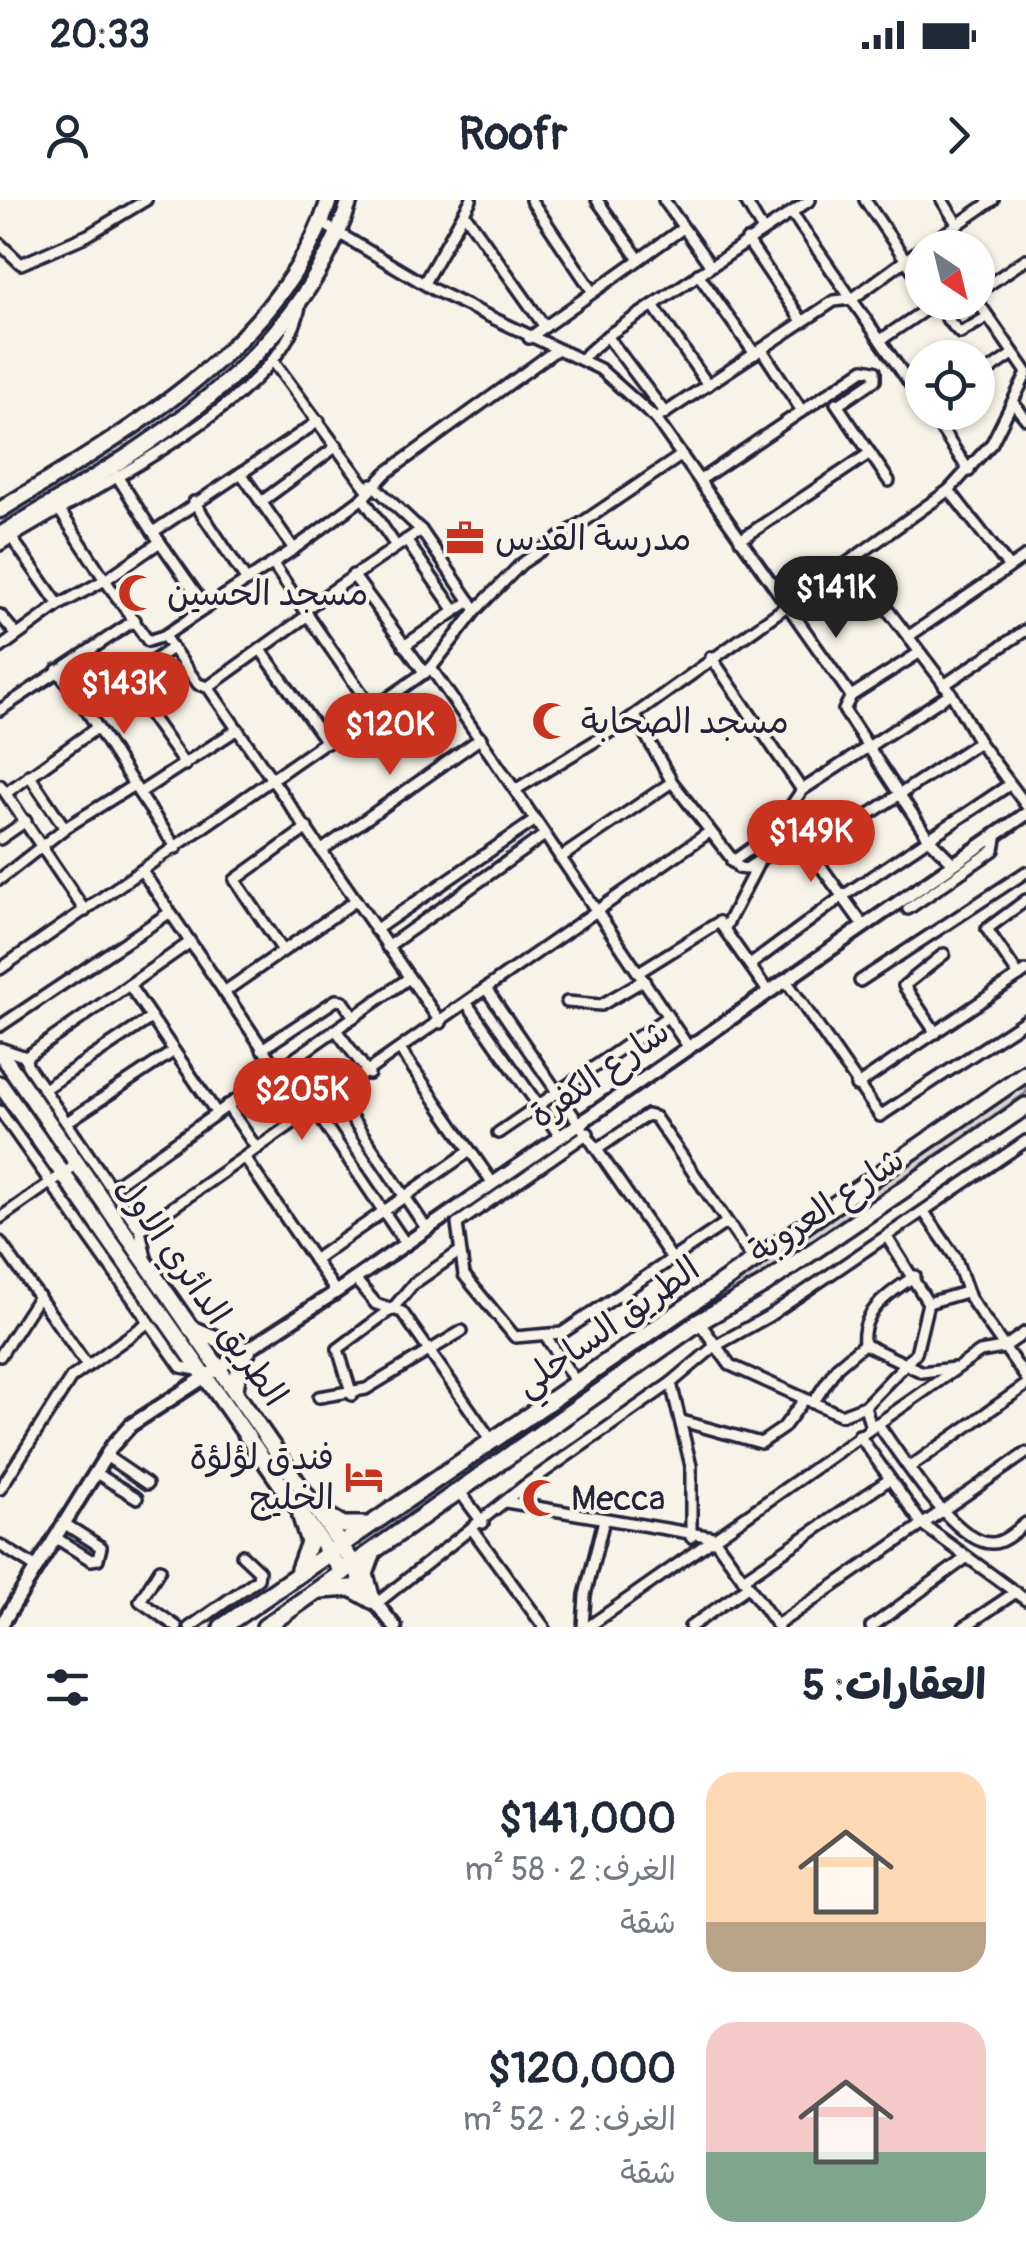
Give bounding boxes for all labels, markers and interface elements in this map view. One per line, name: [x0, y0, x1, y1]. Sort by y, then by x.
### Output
text: 20:33: [50, 11, 150, 59]
text: Roofr: [459, 107, 567, 163]
icon: person: [40, 108, 95, 163]
icon: forward: [931, 108, 986, 163]
north arrow: [905, 230, 995, 320]
map controls: [905, 230, 995, 430]
button: locate: [905, 340, 995, 430]
office icon: مدرسة القدس: [444, 517, 486, 559]
place label: مدرسة القدس: [495, 517, 691, 561]
pin: $141K: [766, 556, 906, 641]
text: $141K: [796, 568, 876, 608]
mosque icon: مسجد الحسين: [116, 572, 158, 614]
place label: مسجد الحسين: [167, 572, 368, 616]
pin: $143K: [54, 652, 194, 737]
text: $143K: [81, 664, 167, 704]
pin: $120K: [320, 693, 460, 778]
mosque icon: مسجد الصحابة: [530, 700, 572, 742]
place label: مسجد الصحابة: [581, 700, 789, 744]
text: $120K: [346, 705, 434, 745]
pin: $149K: [741, 800, 881, 885]
text: $149K: [769, 812, 853, 852]
street label: شارع الكفرة: [521, 1010, 679, 1140]
pin: $205K: [232, 1058, 372, 1143]
text: $205K: [255, 1070, 349, 1110]
street label: شارع العروبة: [740, 1138, 914, 1276]
street label: الطريق الدائري الاول: [104, 1168, 297, 1416]
street label: الطريق الساحلي: [507, 1247, 713, 1413]
place label: فندق لؤلؤة الخليج: [189, 1436, 334, 1521]
hotel icon: فندق لؤلؤة الخليج: [343, 1456, 385, 1498]
mosque icon: Mecca: [520, 1477, 562, 1519]
place label: Mecca: [571, 1477, 665, 1521]
icon: filters: [40, 1660, 95, 1715]
text: العقارات: 5: [802, 1660, 986, 1712]
text: $141,000: [499, 1793, 676, 1845]
icon: home: [786, 1812, 906, 1932]
text: الغرف: 2 · 58 m²: [465, 1850, 676, 1890]
text: شقة: [620, 1903, 676, 1943]
text: $120,000: [488, 2043, 676, 2095]
icon: home: [786, 2062, 906, 2182]
text: الغرف: 2 · 52 m²: [463, 2100, 676, 2140]
text: شقة: [620, 2153, 676, 2193]

